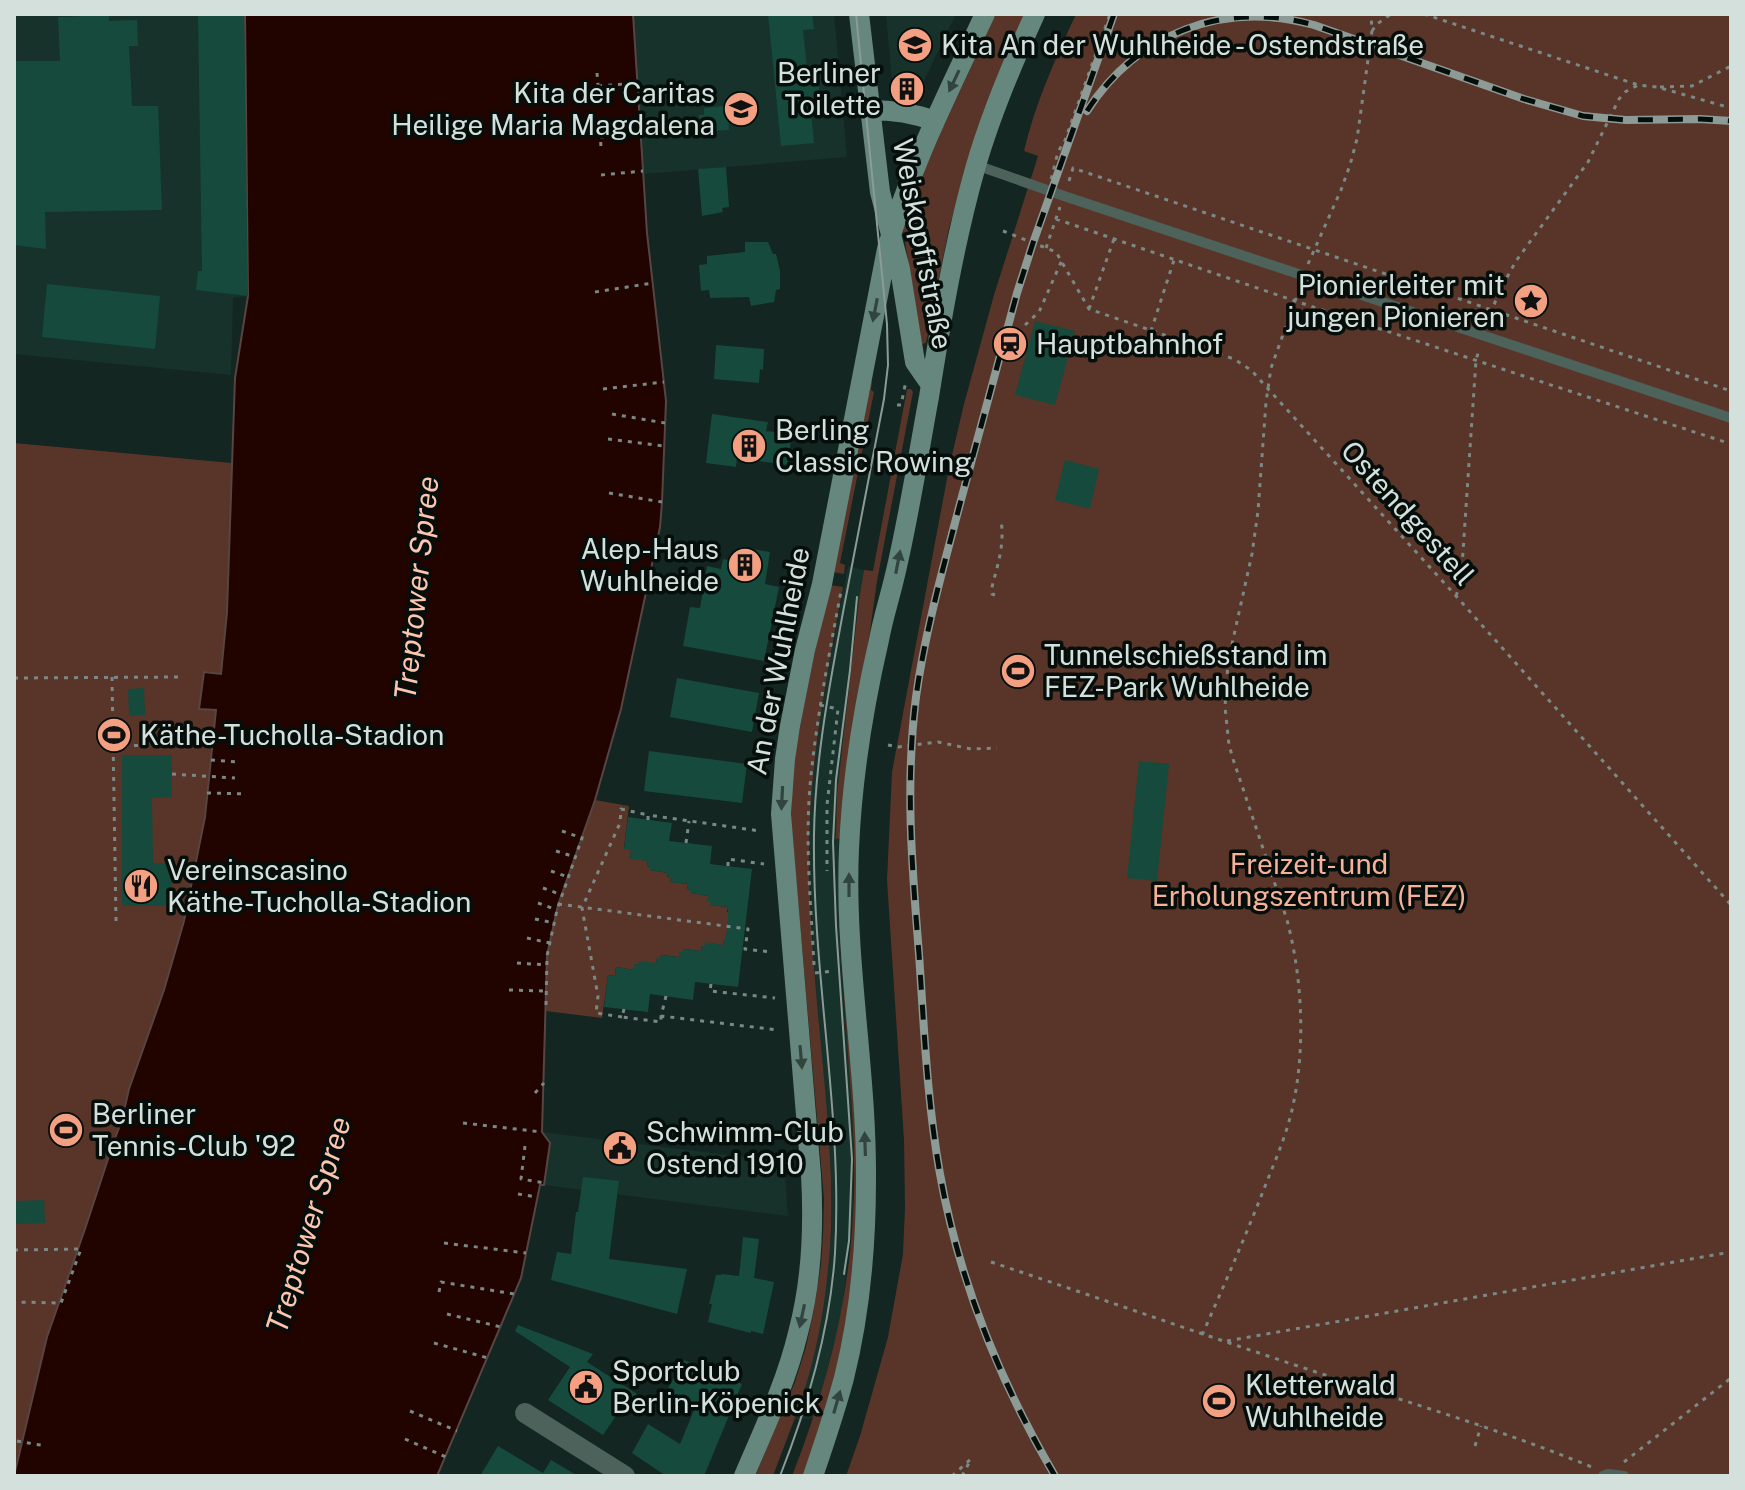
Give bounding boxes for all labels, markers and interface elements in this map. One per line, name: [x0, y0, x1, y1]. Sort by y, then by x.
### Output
school or university icon: Kita An der Wuhlheide - Ostendstraße: [896, 26, 934, 64]
place label: Kita An der Wuhlheide - Ostendstraße: [941, 28, 1424, 61]
place label: Berliner Toilette: [777, 56, 881, 121]
one-way arrow: [947, 69, 961, 93]
building icon: Berliner Toilette: [888, 70, 926, 108]
place label: Kita der Caritas Heilige Maria Magdalena: [391, 76, 715, 141]
school or university icon: Kita der Caritas Heilige Maria Magdalena: [722, 90, 760, 128]
street label: Weiskopffstraße: [887, 136, 960, 352]
place label: Pionierleiter mit jungen Pionieren: [1286, 268, 1505, 333]
place icon: Pionierleiter mit jungen Pionieren: [1512, 282, 1550, 320]
one-way arrow: [868, 298, 880, 323]
station icon: Hauptbahnhof: [991, 325, 1029, 363]
place label: Hauptbahnhof: [1036, 327, 1223, 360]
place label: Berling Classic Rowing: [775, 413, 972, 478]
building icon: Berling Classic Rowing: [730, 427, 768, 465]
street label: Ostendgestell: [1335, 434, 1482, 592]
water label: Treptower Spree: [386, 474, 446, 701]
place label: Alep-Haus Wuhlheide: [580, 532, 719, 597]
street label: An der Wuhlheide: [739, 544, 816, 778]
building icon: Alep-Haus Wuhlheide: [726, 546, 764, 584]
one-way arrow: [892, 550, 905, 575]
place label: Tunnelschießstand im FEZ-Park Wuhlheide: [1044, 638, 1327, 703]
sports icon: Tunnelschießstand im FEZ-Park Wuhlheide: [999, 652, 1037, 690]
sports icon: Käthe-Tucholla-Stadion: [95, 716, 133, 754]
place label: Käthe-Tucholla-Stadion: [140, 718, 444, 751]
one-way arrow: [775, 786, 788, 811]
park label: Freizeit- und Erholungszentrum (FEZ): [1152, 847, 1466, 912]
place label: Vereinscasino Käthe-Tucholla-Stadion: [167, 853, 471, 918]
restaurant icon: Vereinscasino Käthe-Tucholla-Stadion: [122, 867, 160, 905]
one-way arrow: [843, 872, 855, 897]
one-way arrow: [795, 1045, 808, 1070]
place label: Berliner Tennis-Club '92: [92, 1097, 296, 1162]
sports icon: Berliner Tennis-Club '92: [47, 1111, 85, 1149]
water label: Treptower Spree: [258, 1112, 358, 1337]
place label: Schwimm-Club Ostend 1910: [646, 1115, 844, 1180]
public building icon: Schwimm-Club Ostend 1910: [601, 1129, 639, 1167]
one-way arrow: [858, 1131, 871, 1157]
one-way arrow: [795, 1304, 808, 1329]
place label: Sportclub Berlin-Köpenick: [612, 1354, 820, 1419]
public building icon: Sportclub Berlin-Köpenick: [567, 1368, 605, 1406]
place label: Kletterwald Wuhlheide: [1245, 1368, 1396, 1433]
sports icon: Kletterwald Wuhlheide: [1200, 1382, 1238, 1420]
one-way arrow: [831, 1389, 844, 1413]

